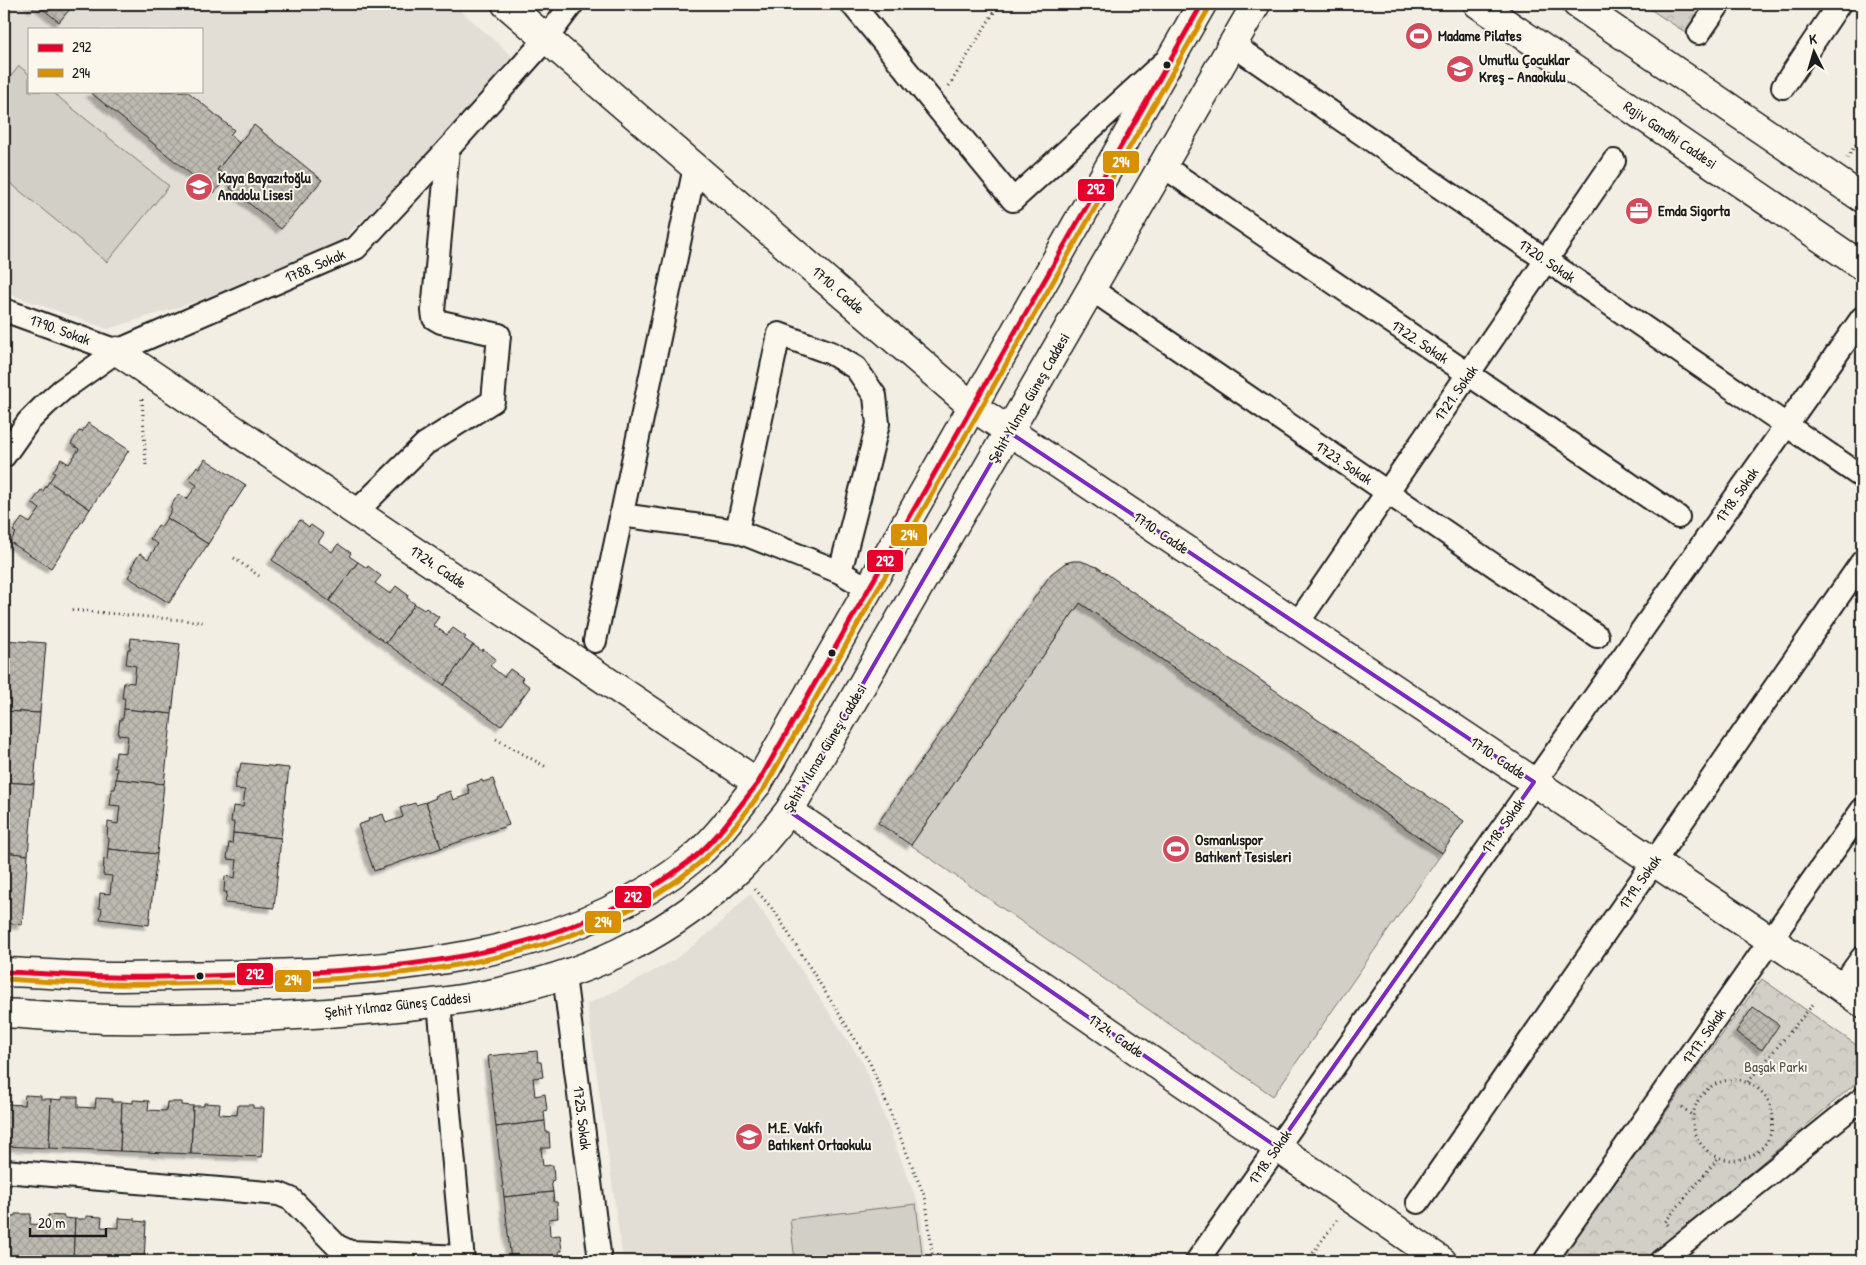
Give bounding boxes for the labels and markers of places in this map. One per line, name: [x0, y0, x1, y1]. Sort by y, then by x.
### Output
sports icon: Madame Pilates: [1404, 21, 1434, 51]
place label: Madame Pilates: [1438, 25, 1522, 46]
place label: Umutlu Çocuklar Kreş - Anaokulu: [1479, 49, 1570, 87]
school or university icon: Umutlu Çocuklar Kreş - Anaokulu: [1445, 54, 1475, 84]
unlabelled marker: [1162, 60, 1172, 70]
place label: Kaya Bayazıtoğlu Anadolu Lisesi: [218, 167, 312, 205]
school or university icon: Kaya Bayazıtoğlu Anadolu Lisesi: [184, 172, 214, 202]
office icon: Emda Sigorta: [1624, 196, 1654, 226]
place label: Emda Sigorta: [1658, 200, 1730, 222]
unlabelled marker: [827, 648, 837, 658]
place label: Osmanlıspor Batıkent Tesisleri: [1195, 829, 1292, 867]
sports icon: Osmanlıspor Batıkent Tesisleri: [1161, 834, 1191, 864]
unlabelled marker: [195, 971, 205, 981]
place label: M.E. Vakfı Batıkent Ortaokulu: [768, 1117, 872, 1155]
school or university icon: M.E. Vakfı Batıkent Ortaokulu: [734, 1122, 764, 1152]

